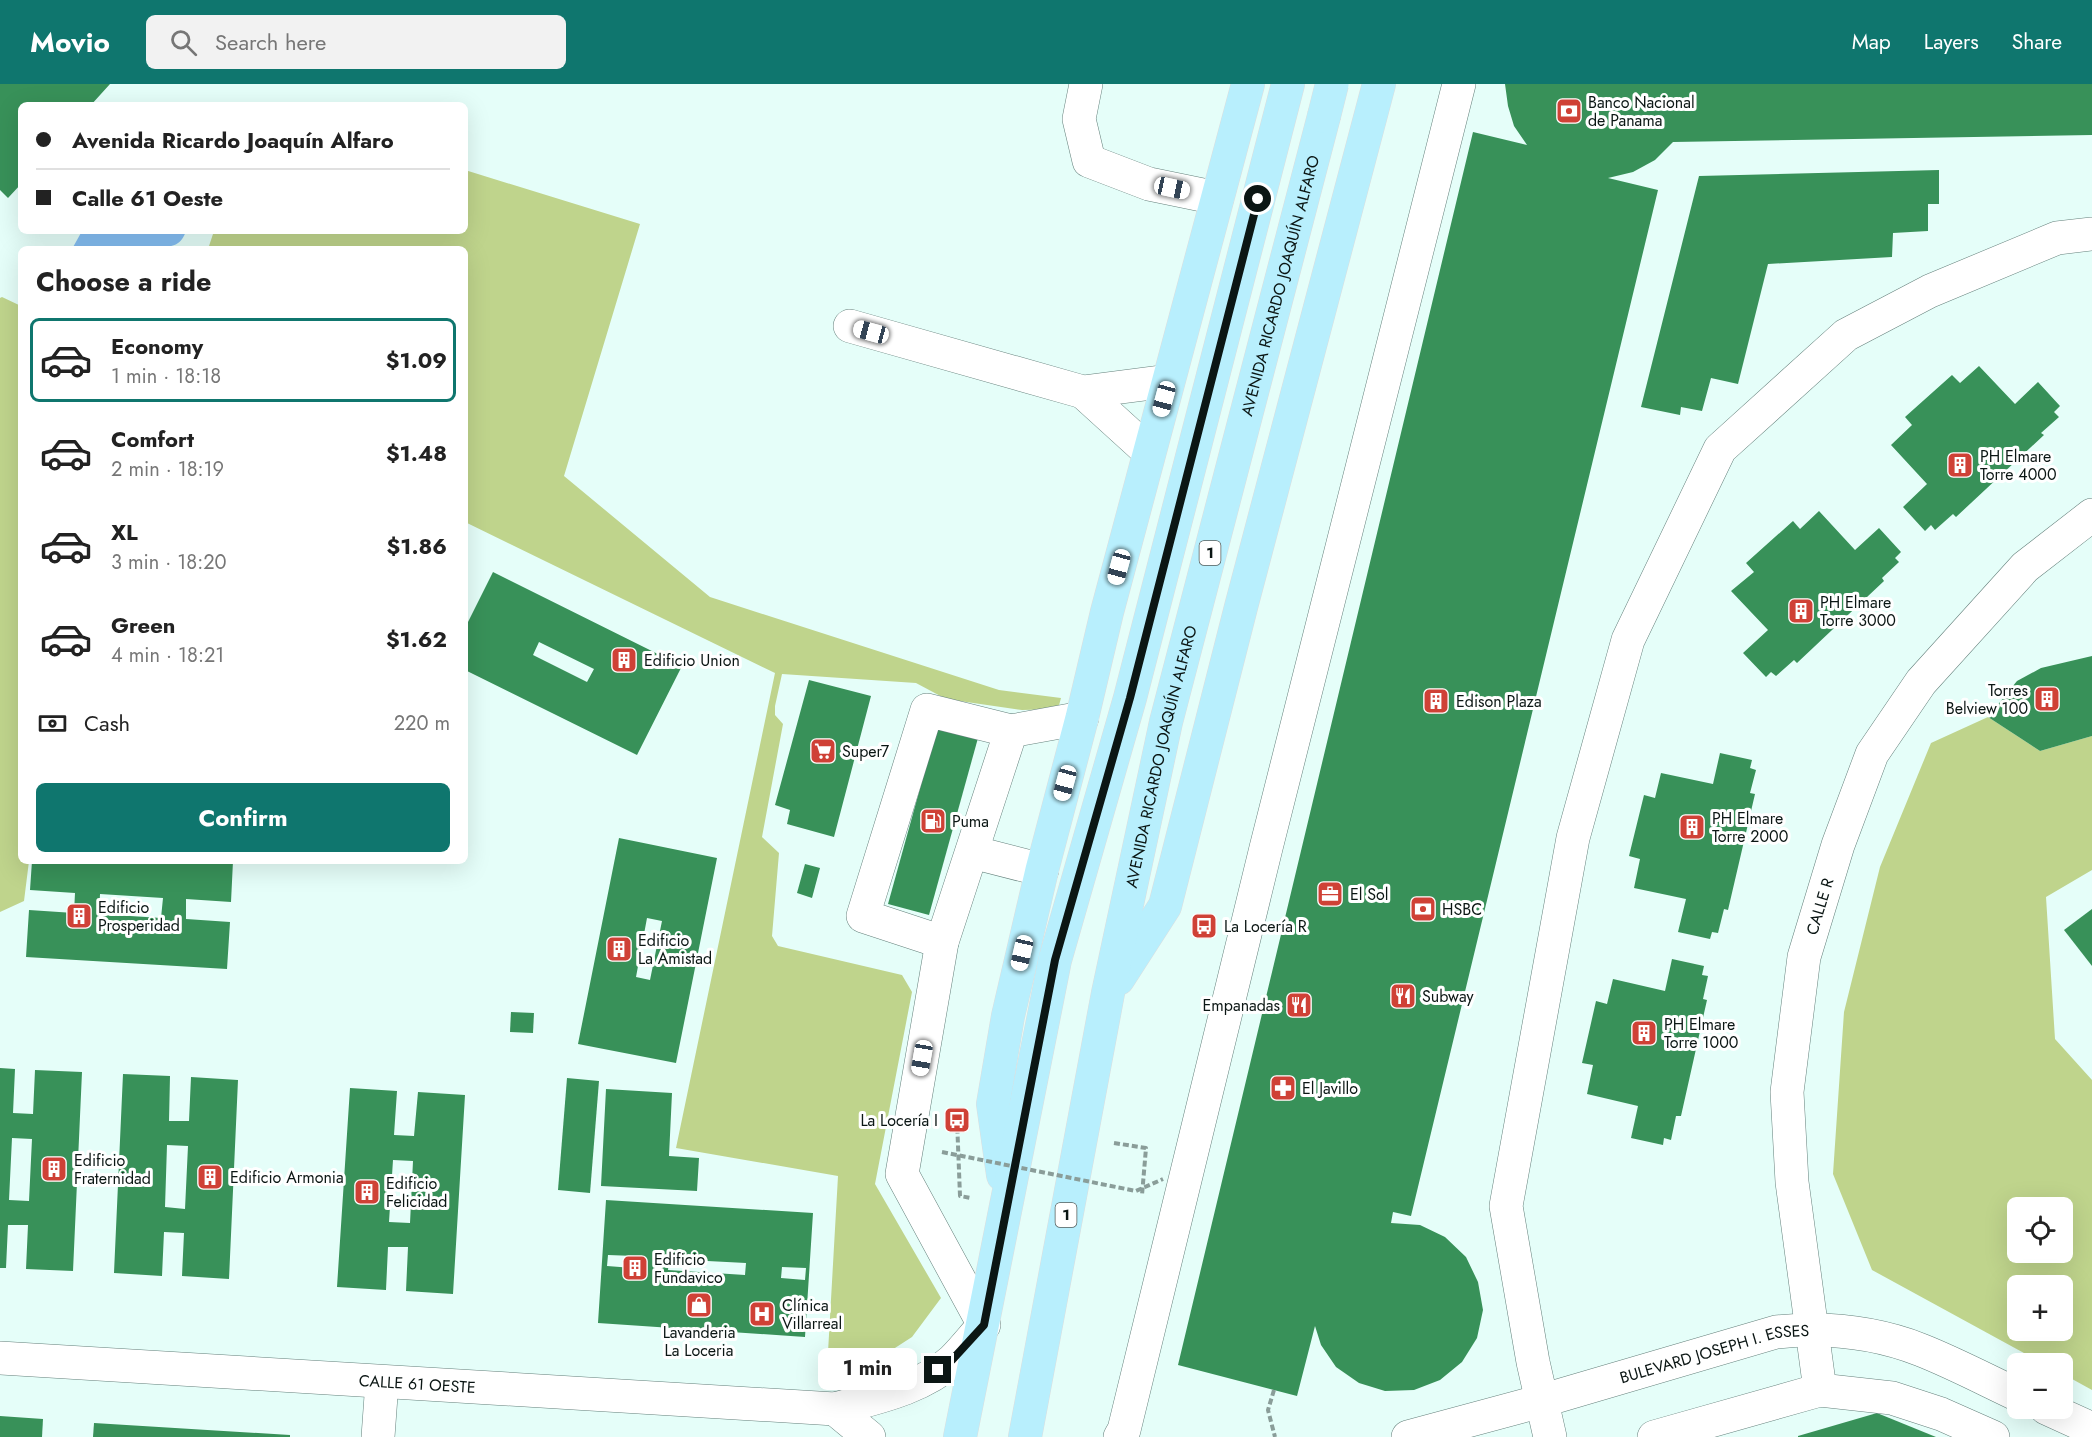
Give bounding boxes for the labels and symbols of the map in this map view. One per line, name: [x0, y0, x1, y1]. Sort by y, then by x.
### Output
place label: Banco Nacional de Panama: [1588, 91, 1695, 132]
bank icon: Banco Nacional de Panama: [1554, 96, 1584, 126]
street label: AVENIDA RICARDO JOAQUÍN ALFARO: [1235, 153, 1325, 418]
car: [1153, 175, 1191, 201]
route start: [1244, 185, 1271, 212]
car: [851, 319, 891, 345]
car: [1151, 379, 1177, 419]
place label: PH Elmare Torre 4000: [1980, 445, 2056, 486]
building icon: PH Elmare Torre 4000: [1945, 450, 1975, 480]
road number: 1: [1200, 541, 1220, 565]
car: [1106, 547, 1132, 587]
place label: PH Elmare Torre 3000: [1820, 591, 1896, 632]
building icon: PH Elmare Torre 3000: [1786, 596, 1816, 626]
street label: AVENIDA RICARDO JOAQUÍN ALFARO: [1119, 623, 1202, 890]
building icon: Edificio Union: [609, 645, 639, 675]
place label: Edificio Union: [644, 649, 740, 672]
place label: Torres Belview 100: [1946, 679, 2028, 720]
building icon: Torres Belview 100: [2032, 684, 2062, 714]
building icon: Edison Plaza: [1421, 686, 1451, 716]
place label: Edison Plaza: [1456, 690, 1542, 713]
supermarket icon: Super7: [808, 736, 838, 766]
place label: Super7: [842, 740, 890, 763]
car: [1052, 763, 1078, 803]
fuel station icon: Puma: [918, 806, 948, 836]
place label: PH Elmare Torre 2000: [1712, 807, 1788, 848]
place label: Puma: [952, 810, 989, 833]
building icon: PH Elmare Torre 2000: [1677, 812, 1707, 842]
street label: CALLE R: [1800, 875, 1839, 938]
office icon: El Sol: [1315, 879, 1345, 909]
place label: El Sol: [1350, 883, 1388, 906]
bank icon: HSBC: [1408, 894, 1438, 924]
place label: Edificio Prosperidad: [98, 896, 180, 937]
place label: HSBC: [1442, 898, 1482, 921]
building icon: Edificio Prosperidad: [64, 901, 94, 931]
bus stop icon: La Locería R: [1189, 911, 1219, 941]
place label: La Locería R: [1224, 915, 1307, 938]
place label: Edificio La Amistad: [638, 929, 712, 970]
car: [1009, 933, 1035, 973]
building icon: Edificio La Amistad: [604, 934, 634, 964]
restaurant icon: Subway: [1388, 981, 1418, 1011]
place label: Subway: [1422, 985, 1475, 1008]
restaurant icon: Empanadas: [1284, 990, 1314, 1020]
place label: Empanadas: [1203, 994, 1280, 1017]
place label: PH Elmare Torre 1000: [1664, 1013, 1738, 1054]
building icon: PH Elmare Torre 1000: [1629, 1018, 1659, 1048]
car: [910, 1039, 934, 1077]
pharmacy icon: El Javillo: [1268, 1073, 1298, 1103]
place label: El Javillo: [1302, 1077, 1358, 1100]
bus stop icon: La Locería I: [942, 1105, 972, 1135]
place label: La Locería I: [860, 1109, 938, 1132]
place label: Edificio Fraternidad: [74, 1149, 151, 1190]
building icon: Edificio Fraternidad: [39, 1154, 69, 1184]
building icon: Edificio Armonia: [195, 1162, 225, 1192]
place label: Edificio Armonia: [230, 1166, 344, 1189]
place label: Edificio Felicidad: [386, 1172, 447, 1213]
building icon: Edificio Felicidad: [352, 1177, 382, 1207]
road number: 1: [1056, 1203, 1076, 1227]
place label: Edificio Fundavico: [654, 1248, 723, 1289]
building icon: Edificio Fundavico: [620, 1253, 650, 1283]
shop icon: Lavanderia La Loceria: [684, 1290, 714, 1320]
place label: Clínica Villarreal: [782, 1294, 842, 1335]
hospital icon: Clínica Villarreal: [747, 1299, 777, 1329]
street label: BULEVARD JOSEPH I. ESSES: [1617, 1319, 1810, 1389]
place label: Lavanderia La Loceria: [663, 1321, 735, 1362]
callout: 1 min: [818, 1349, 917, 1391]
route end: [924, 1356, 951, 1383]
street label: CALLE 61 OESTE: [358, 1368, 476, 1399]

